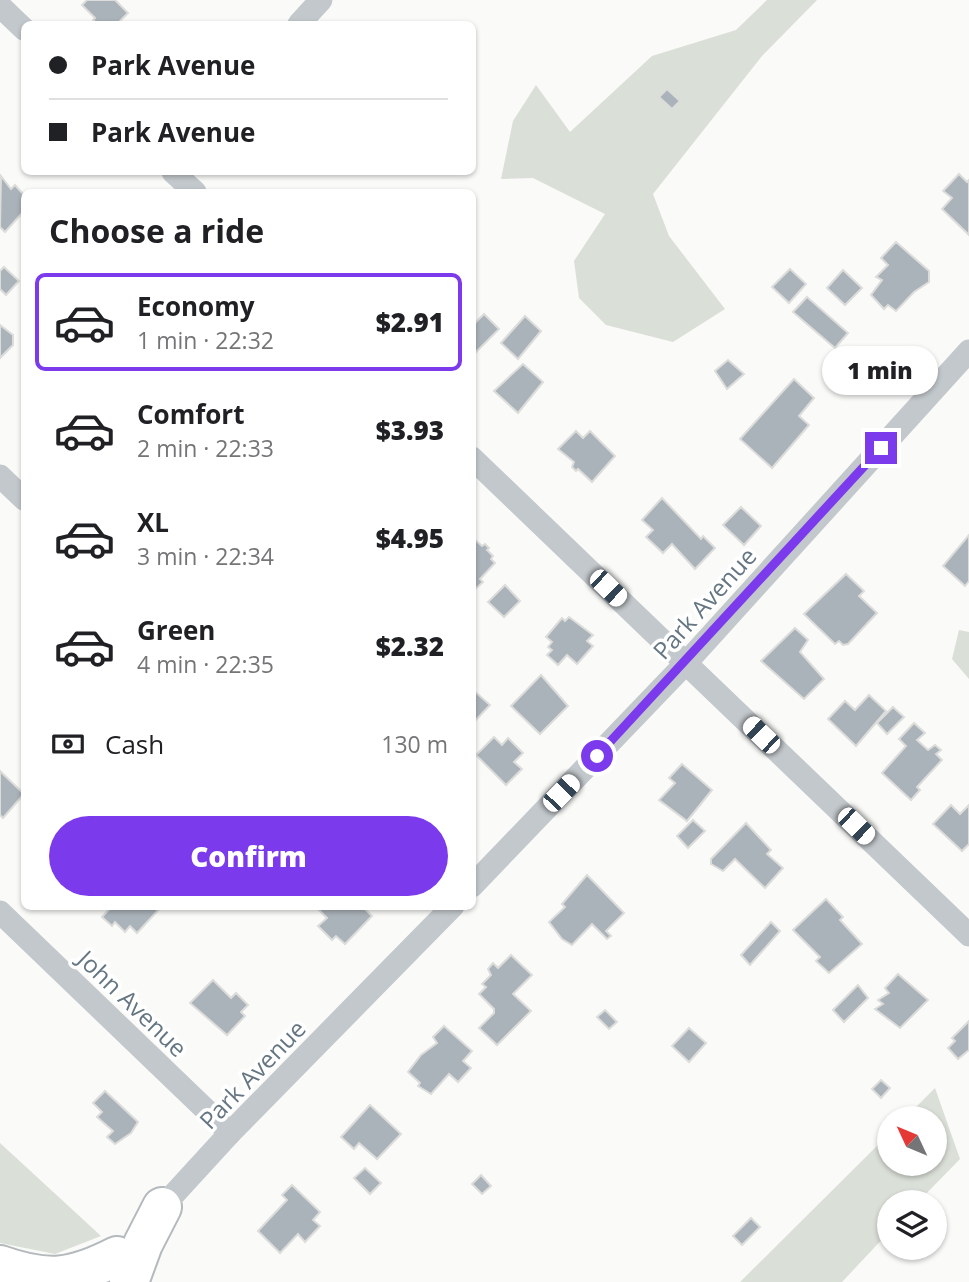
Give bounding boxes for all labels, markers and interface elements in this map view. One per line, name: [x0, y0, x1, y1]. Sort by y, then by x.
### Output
text: Park Avenue: [91, 47, 255, 83]
text: Park Avenue: [91, 114, 255, 150]
text: Choose a ride: [49, 209, 264, 252]
text: Economy: [137, 288, 255, 324]
icon: car: [53, 291, 116, 354]
text: $2.91: [376, 304, 444, 340]
text: 1 min · 22:32: [137, 324, 274, 356]
callout: 1 min: [823, 346, 939, 396]
text: 1 min: [847, 354, 913, 386]
text: Comfort: [137, 396, 244, 432]
icon: car: [53, 399, 116, 462]
text: $3.93: [376, 412, 444, 448]
text: 2 min · 22:33: [137, 432, 274, 464]
route end: [865, 432, 897, 464]
text: XL: [137, 504, 169, 540]
icon: car: [53, 507, 116, 570]
text: $4.95: [376, 520, 444, 556]
text: 3 min · 22:34: [137, 540, 274, 572]
street label: Park Avenue: [645, 540, 763, 666]
car: [586, 566, 631, 610]
text: Green: [137, 612, 215, 648]
icon: car: [53, 615, 116, 678]
text: $2.32: [376, 628, 444, 664]
text: 4 min · 22:35: [137, 648, 274, 680]
car: [739, 713, 784, 757]
icon: cash: [49, 725, 87, 763]
text: Cash: [105, 726, 164, 762]
text: 130 m: [381, 728, 448, 760]
route start: [581, 740, 613, 772]
car: [539, 771, 584, 815]
car: [834, 804, 879, 848]
button: Confirm: [49, 816, 448, 896]
street label: John Avenue: [70, 941, 195, 1064]
street label: Park Avenue: [192, 1012, 312, 1136]
north arrow: [877, 1106, 947, 1176]
map controls: [877, 1106, 947, 1260]
button: layers: [877, 1190, 947, 1260]

